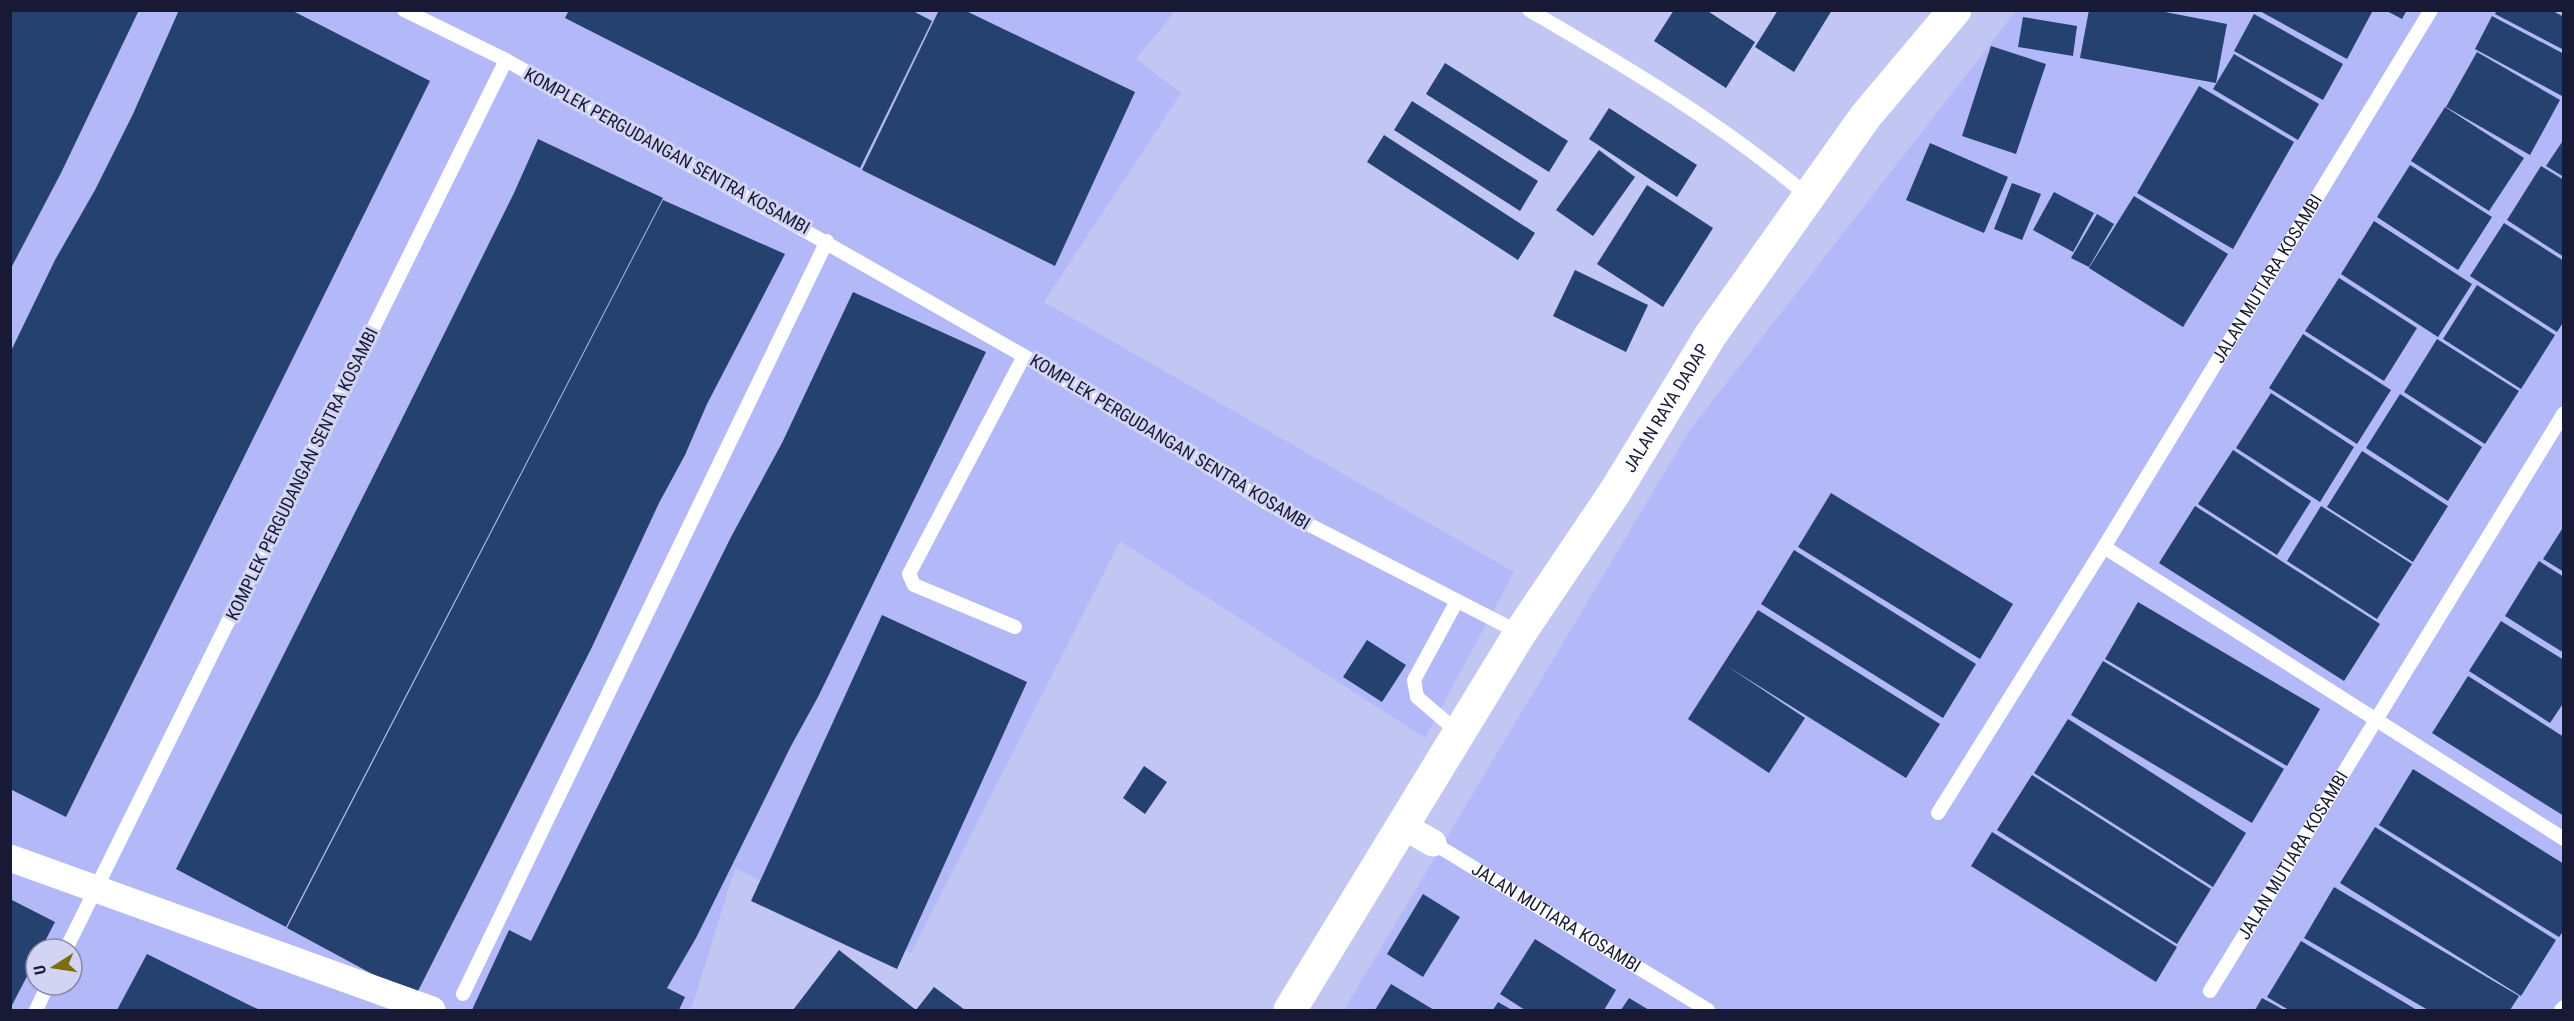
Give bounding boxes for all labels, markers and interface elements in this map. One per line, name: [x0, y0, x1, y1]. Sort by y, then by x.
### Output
street label: KOMPLEK PERGUDANGAN SENTRA KOSAMBI: [521, 63, 814, 238]
street label: JALAN MUTIARA KOSAMBI: [2208, 190, 2326, 367]
street label: KOMPLEK PERGUDANGAN SENTRA KOSAMBI: [221, 324, 382, 624]
street label: JALAN RAYA DADAP: [1619, 340, 1713, 476]
street label: KOMPLEK PERGUDANGAN SENTRA KOSAMBI: [1026, 349, 1314, 534]
street label: JALAN MUTIARA KOSAMBI: [2233, 767, 2352, 943]
street label: JALAN MUTIARA KOSAMBI: [1468, 858, 1645, 977]
north arrow: [24, 937, 84, 997]
text: U: [30, 964, 50, 976]

